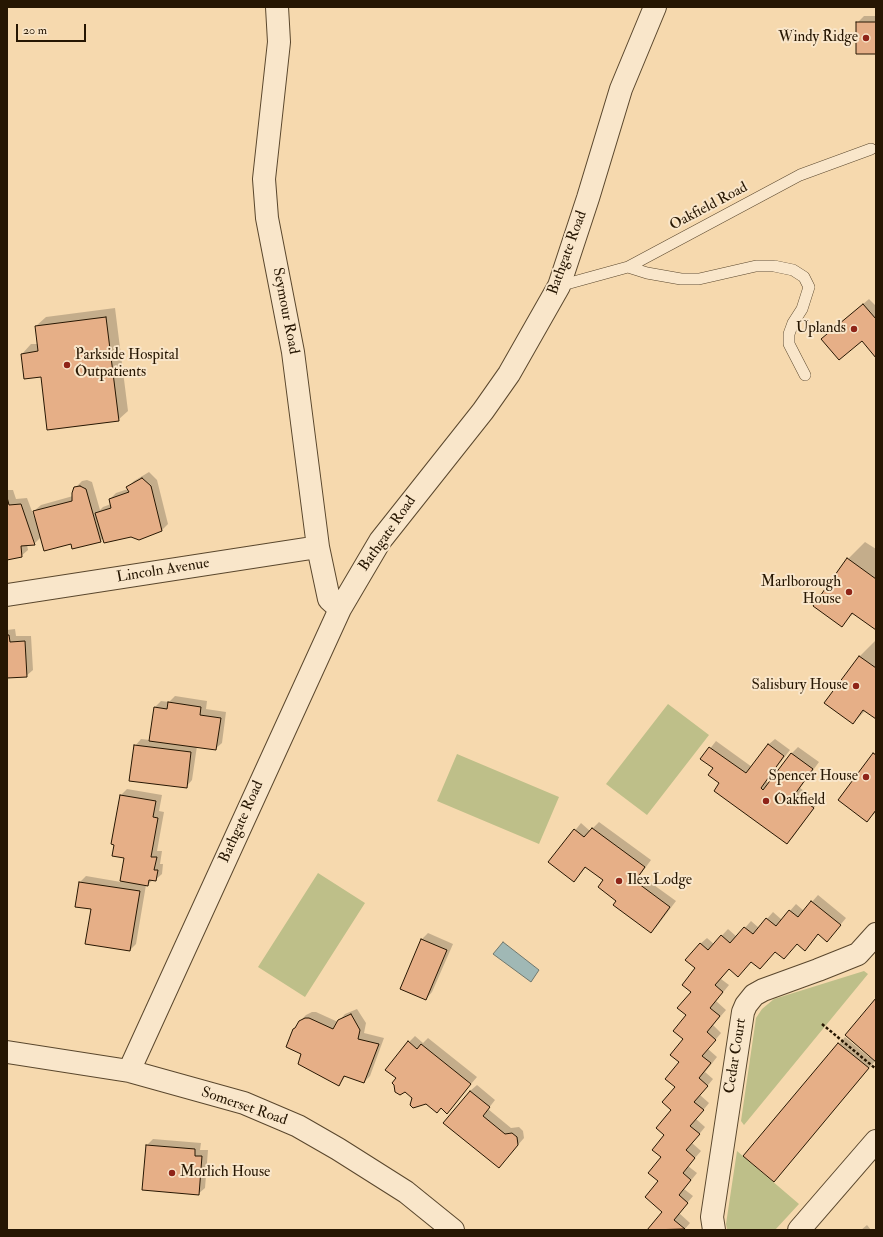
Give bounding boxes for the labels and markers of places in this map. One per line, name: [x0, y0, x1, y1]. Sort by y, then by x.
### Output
place label: Windy Ridge: [778, 29, 858, 47]
marker: Windy Ridge: [861, 33, 871, 43]
place label: Uplands: [796, 320, 846, 338]
marker: Uplands: [849, 324, 859, 334]
place label: Parkside Hospital Outpatients: [75, 347, 179, 382]
marker: Parkside Hospital Outpatients: [62, 360, 72, 370]
place label: Marlborough House: [761, 574, 841, 609]
marker: Marlborough House: [844, 587, 854, 597]
place label: Salisbury House: [752, 677, 848, 695]
marker: Salisbury House: [851, 681, 861, 691]
place label: Spencer House: [769, 768, 858, 786]
marker: Spencer House: [861, 772, 871, 782]
place label: Oakfield: [774, 792, 825, 810]
marker: Oakfield: [761, 796, 771, 806]
place label: Ilex Lodge: [627, 872, 692, 890]
marker: Ilex Lodge: [614, 876, 624, 886]
place label: Morlich House: [180, 1164, 270, 1182]
marker: Morlich House: [167, 1168, 177, 1178]

